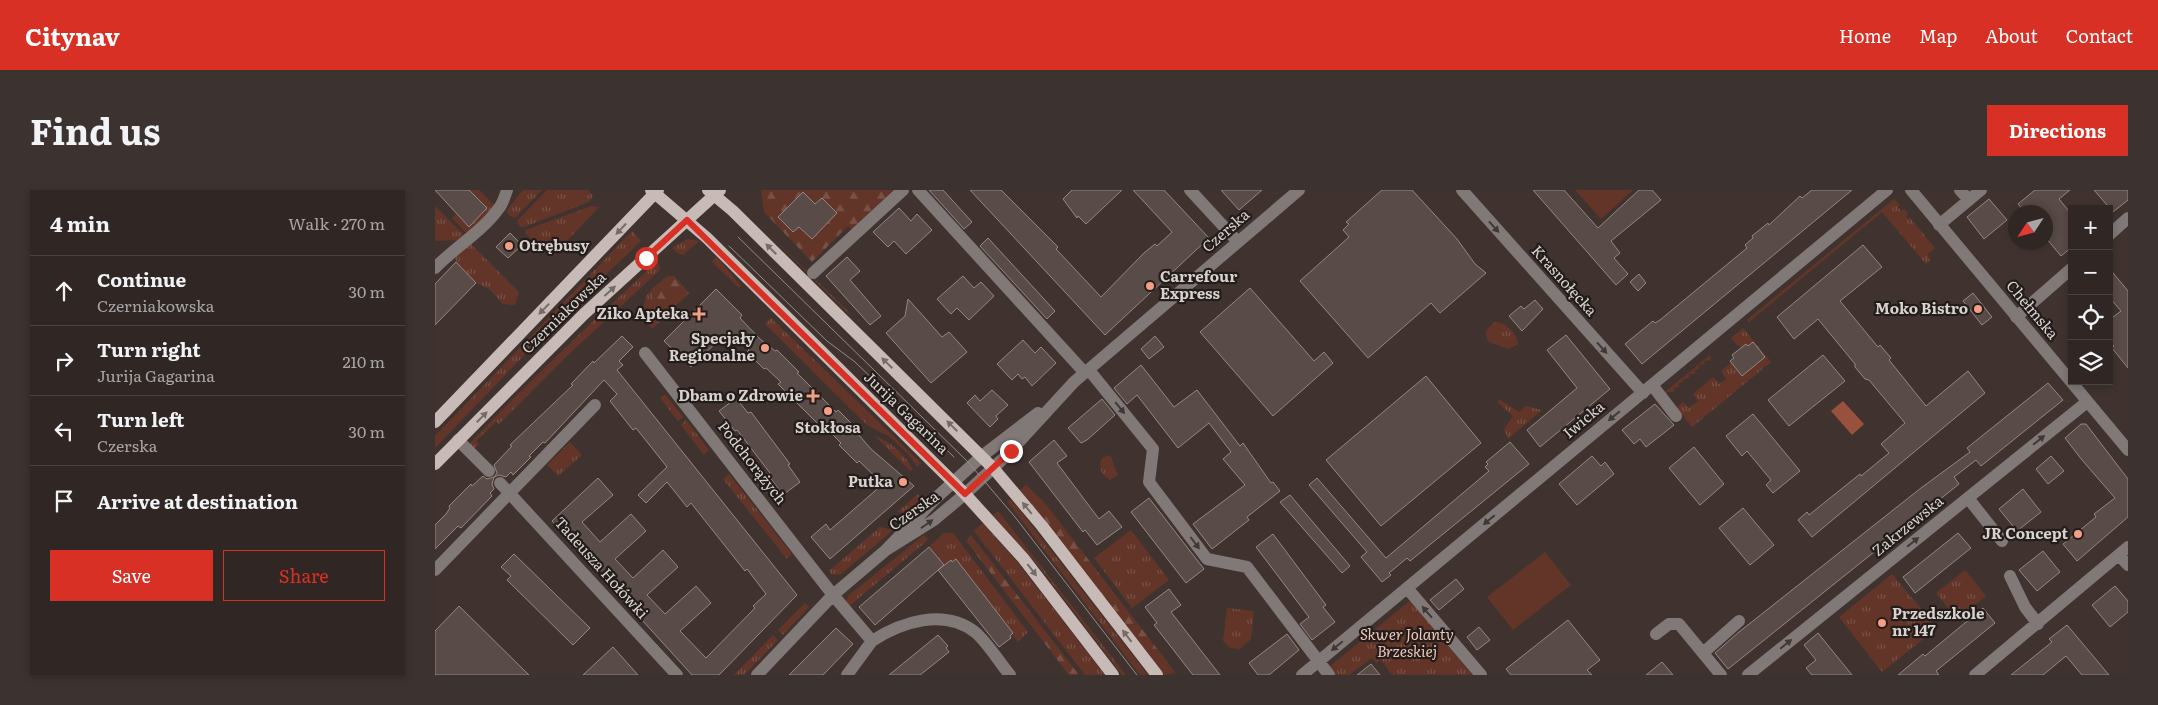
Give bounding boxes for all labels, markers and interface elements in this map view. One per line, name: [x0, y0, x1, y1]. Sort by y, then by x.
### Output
text: Citynav: [25, 18, 120, 53]
text: Home: [1839, 22, 1891, 49]
text: Map: [1919, 22, 1957, 49]
text: About: [1985, 22, 2038, 49]
text: Contact: [2066, 22, 2133, 49]
text: Find us: [30, 104, 160, 156]
button: Directions: [1987, 105, 2128, 156]
street label: Czerska: [1196, 202, 1255, 257]
north arrow: [2008, 205, 2053, 250]
map controls: [2068, 205, 2113, 385]
button: +: [2068, 205, 2113, 250]
text: 4 min: [50, 207, 110, 238]
text: Walk · 270 m: [288, 211, 385, 235]
one-way arrow: [1488, 220, 1500, 232]
one-way arrow: [615, 222, 627, 234]
place label: Otrębusy: [519, 233, 590, 256]
street label: Krasnołęcka: [1527, 239, 1604, 321]
marker: Otrębusy: [503, 240, 515, 252]
one-way arrow: [765, 244, 777, 256]
route start: [635, 247, 658, 270]
button: −: [2068, 250, 2113, 295]
place label: Carrefour Express: [1160, 264, 1237, 304]
text: Continue: [97, 265, 186, 293]
street label: Czerniakowska: [515, 265, 611, 358]
street label: Chełmska: [2001, 274, 2065, 344]
icon: ahead: [50, 277, 78, 305]
text: 30 m: [348, 279, 385, 303]
marker: Carrefour Express: [1144, 280, 1156, 292]
one-way arrow: [604, 285, 616, 297]
text: Czerniakowska: [97, 293, 214, 317]
button: locate: [2068, 295, 2113, 340]
place label: Moko Bistro: [1875, 296, 1968, 319]
place label: Ziko Apteka: [597, 301, 689, 324]
one-way arrow: [538, 303, 550, 315]
marker: Moko Bistro: [1972, 303, 1984, 315]
marker: Ziko Apteka: [693, 308, 705, 320]
place label: Specjały Regionalne: [669, 326, 756, 366]
text: Turn right: [97, 335, 201, 363]
button: layers: [2068, 340, 2113, 385]
one-way arrow: [1597, 341, 1608, 354]
marker: Specjały Regionalne: [759, 342, 771, 354]
icon: right: [50, 347, 78, 375]
text: 210 m: [342, 349, 385, 373]
one-way arrow: [882, 357, 894, 369]
text: Jurija Gagarina: [97, 363, 215, 387]
street label: Jurija Gagarina: [859, 365, 955, 459]
place label: Dbam o Zdrowie: [678, 383, 804, 406]
marker: Dbam o Zdrowie: [807, 390, 819, 402]
street label: Iwicka: [1557, 394, 1610, 443]
one-way arrow: [1114, 401, 1125, 414]
text: Turn left: [97, 405, 184, 433]
marker: Stokłosa: [822, 405, 834, 417]
one-way arrow: [476, 411, 488, 423]
one-way arrow: [1608, 411, 1621, 422]
street label: Podchorążych: [713, 415, 793, 509]
place label: Stokłosa: [795, 415, 861, 438]
icon: left: [50, 417, 78, 445]
text: 30 m: [348, 419, 385, 443]
one-way arrow: [946, 420, 958, 432]
text: Czerska: [97, 433, 157, 457]
one-way arrow: [2033, 435, 2046, 446]
route end: [1000, 440, 1023, 463]
place label: Putka: [848, 469, 893, 492]
marker: Putka: [897, 476, 909, 488]
street label: Czerska: [883, 484, 944, 535]
icon: arrive: [50, 487, 78, 515]
text: Arrive at destination: [97, 487, 298, 515]
street label: Zakrzewska: [1866, 488, 1948, 561]
one-way arrow: [1022, 502, 1033, 515]
street label: Tadeusza Hołówki: [550, 511, 654, 623]
one-way arrow: [1483, 514, 1496, 525]
one-way arrow: [920, 519, 934, 529]
place label: JR Concept: [1982, 521, 2068, 544]
marker: JR Concept: [2072, 528, 2084, 540]
one-way arrow: [1190, 536, 1201, 549]
one-way arrow: [1906, 537, 1919, 548]
button: Save: [50, 550, 213, 601]
button: Share: [223, 550, 385, 601]
one-way arrow: [1027, 563, 1038, 576]
place label: Przedszkole nr 147: [1892, 601, 1985, 641]
one-way arrow: [1421, 605, 1432, 618]
marker: Przedszkole nr 147: [1876, 617, 1888, 629]
park label: Skwer Jolanty Brzeskiej: [1360, 622, 1454, 662]
one-way arrow: [1122, 629, 1132, 643]
one-way arrow: [1780, 639, 1793, 650]
one-way arrow: [1331, 641, 1344, 652]

